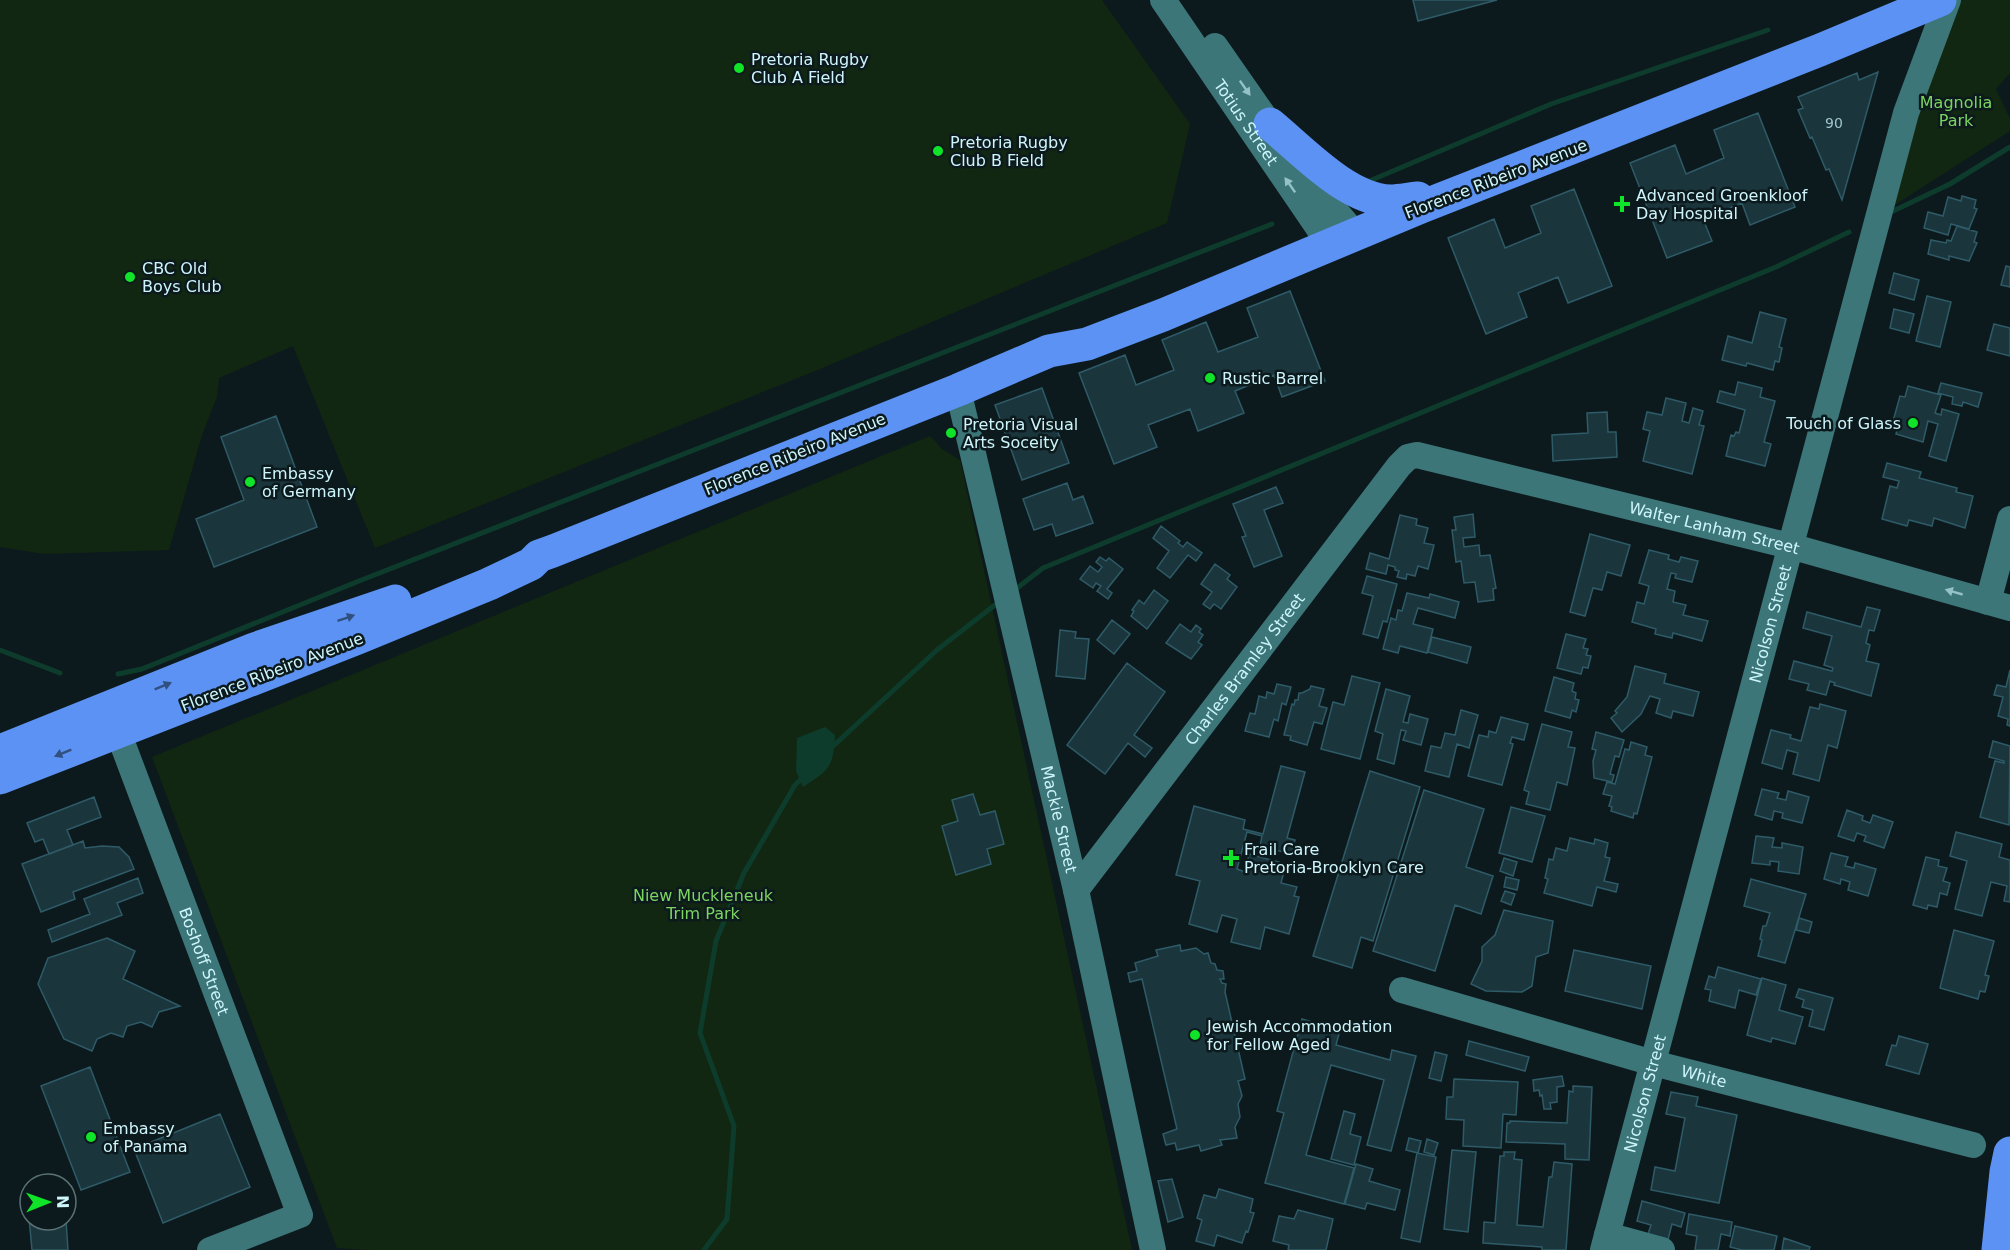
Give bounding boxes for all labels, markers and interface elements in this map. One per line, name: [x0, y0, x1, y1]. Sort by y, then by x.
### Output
place label: Pretoria Rugby Club A Field: [751, 50, 869, 87]
marker: Pretoria Rugby Club A Field: [732, 61, 746, 75]
street label: Totius Street: [1210, 75, 1282, 169]
one-way arrow: [1239, 80, 1251, 96]
park label: Magnolia Park: [1920, 93, 1992, 130]
house number: 90: [1825, 115, 1843, 131]
place label: Pretoria Rugby Club B Field: [950, 133, 1068, 170]
street label: Florence Ribeiro Avenue: [1402, 135, 1590, 223]
marker: Pretoria Rugby Club B Field: [931, 144, 945, 158]
one-way arrow: [1284, 178, 1296, 194]
place label: Advanced Groenkloof Day Hospital: [1636, 186, 1808, 223]
marker: Advanced Groenkloof Day Hospital: [1613, 195, 1631, 213]
place label: CBC Old Boys Club: [142, 259, 222, 296]
marker: CBC Old Boys Club: [123, 270, 137, 284]
place label: Rustic Barrel: [1222, 369, 1323, 388]
marker: Rustic Barrel: [1203, 371, 1217, 385]
street label: Florence Ribeiro Avenue: [702, 409, 888, 499]
place label: Touch of Glass: [1785, 414, 1901, 433]
place label: Pretoria Visual Arts Soceity: [963, 415, 1078, 452]
marker: Touch of Glass: [1906, 416, 1920, 430]
marker: Pretoria Visual Arts Soceity: [944, 426, 958, 440]
place label: Embassy of Germany: [262, 464, 356, 501]
marker: Embassy of Germany: [243, 475, 257, 489]
street label: Walter Lanham Street: [1627, 498, 1802, 558]
street label: Nicolson Street: [1745, 563, 1795, 685]
one-way arrow: [1945, 587, 1963, 596]
street label: Charles Bramley Street: [1181, 589, 1308, 749]
one-way arrow: [337, 613, 355, 622]
street label: Florence Ribeiro Avenue: [178, 628, 366, 716]
one-way arrow: [154, 681, 172, 690]
one-way arrow: [53, 748, 71, 758]
street label: Mackie Street: [1037, 764, 1081, 875]
place label: Frail Care Pretoria-Brooklyn Care: [1244, 840, 1424, 877]
marker: Frail Care Pretoria-Brooklyn Care: [1222, 849, 1240, 867]
park label: Niew Muckleneuk Trim Park: [633, 886, 774, 923]
street label: Boshoff Street: [175, 905, 233, 1018]
place label: Jewish Accommodation for Fellow Aged: [1206, 1017, 1392, 1054]
marker: Jewish Accommodation for Fellow Aged: [1188, 1028, 1202, 1042]
street label: Nicolson Street: [1620, 1032, 1670, 1155]
street label: White: [1679, 1061, 1729, 1091]
place label: Embassy of Panama: [103, 1119, 188, 1156]
marker: Embassy of Panama: [84, 1130, 98, 1144]
north arrow: [18, 1172, 78, 1232]
text: N: [53, 1195, 72, 1209]

